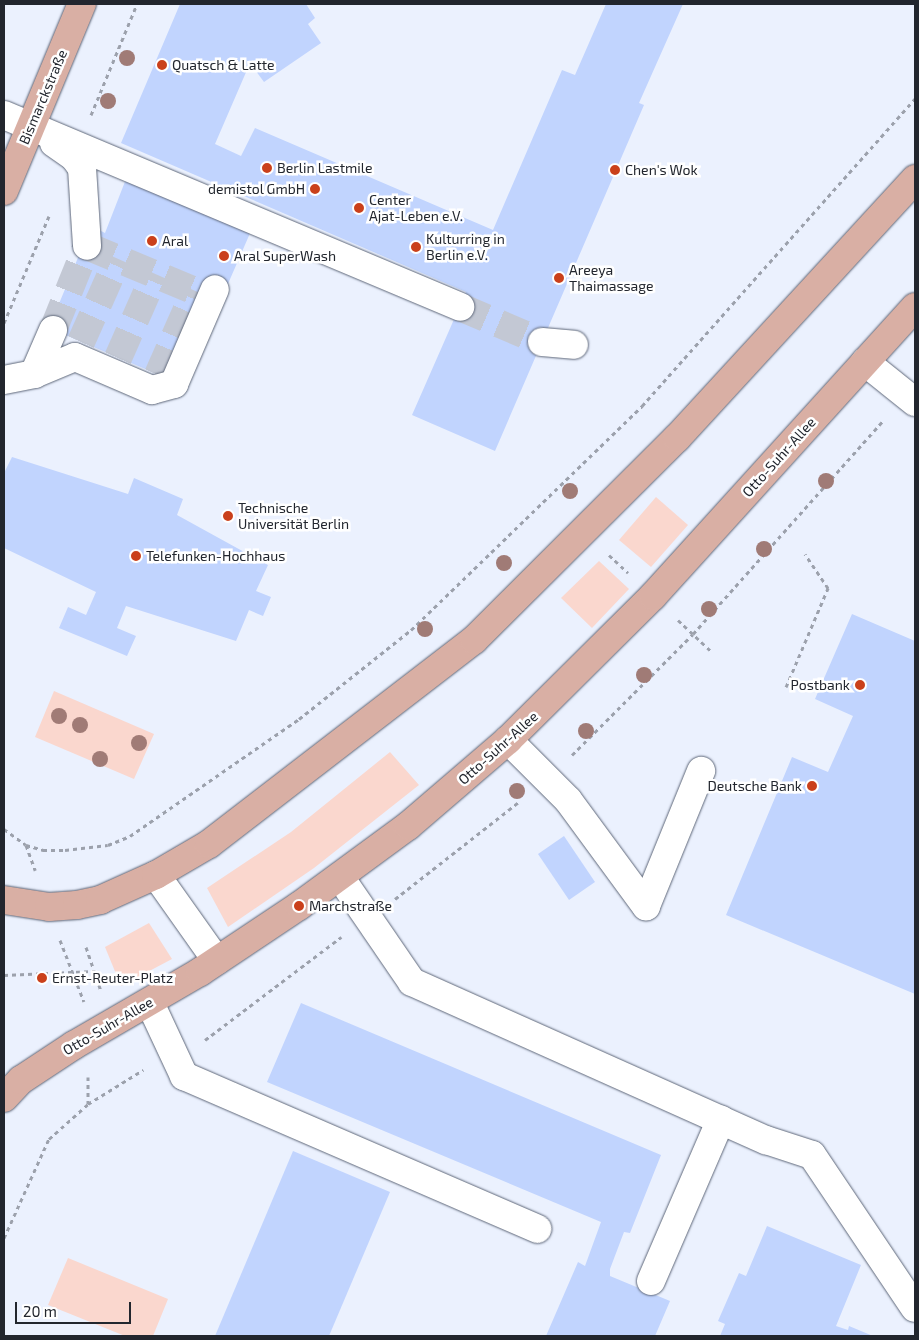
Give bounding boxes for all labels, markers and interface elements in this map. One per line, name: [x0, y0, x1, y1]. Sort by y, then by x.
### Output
street label: Bismarckstraße: [15, 47, 71, 147]
place label: Quatsch & Latte: [172, 57, 275, 73]
marker: Quatsch & Latte: [156, 59, 168, 71]
place label: Berlin Lastmile: [277, 160, 372, 176]
marker: Berlin Lastmile: [261, 162, 273, 174]
place label: Chen's Wok: [625, 162, 698, 178]
marker: Chen's Wok: [609, 164, 621, 176]
place label: demistol GmbH: [208, 181, 305, 197]
marker: demistol GmbH: [309, 183, 321, 195]
place label: Center Ajat-Leben e.V.: [369, 192, 463, 224]
marker: Center Ajat-Leben e.V.: [353, 202, 365, 214]
place label: Kulturring in Berlin e.V.: [426, 231, 505, 264]
place label: Aral: [162, 233, 188, 249]
marker: Aral: [146, 235, 158, 247]
marker: Kulturring in Berlin e.V.: [410, 241, 422, 253]
place label: Aral SuperWash: [234, 248, 336, 264]
marker: Aral SuperWash: [218, 250, 230, 262]
place label: Areeya Thaimassage: [569, 262, 654, 294]
marker: Areeya Thaimassage: [553, 272, 565, 284]
street label: Otto-Suhr-Allee: [739, 414, 819, 500]
place label: Technische Universität Berlin: [238, 500, 349, 532]
marker: Technische Universität Berlin: [222, 510, 234, 522]
place label: Telefunken-Hochhaus: [146, 548, 285, 564]
marker: Telefunken-Hochhaus: [130, 550, 142, 562]
place label: Postbank: [791, 677, 850, 693]
marker: Postbank: [854, 679, 866, 691]
street label: Otto-Suhr-Allee: [455, 708, 541, 788]
place label: Deutsche Bank: [708, 778, 802, 794]
marker: Deutsche Bank: [806, 780, 818, 792]
place label: Marchstraße: [309, 898, 392, 914]
marker: Marchstraße: [293, 900, 305, 912]
place label: Ernst-Reuter-Platz: [52, 970, 173, 986]
marker: Ernst-Reuter-Platz: [36, 972, 48, 984]
street label: Otto-Suhr-Allee: [60, 993, 156, 1059]
scale bar: [18, 1292, 134, 1324]
text: 20 m: [23, 1302, 57, 1320]

